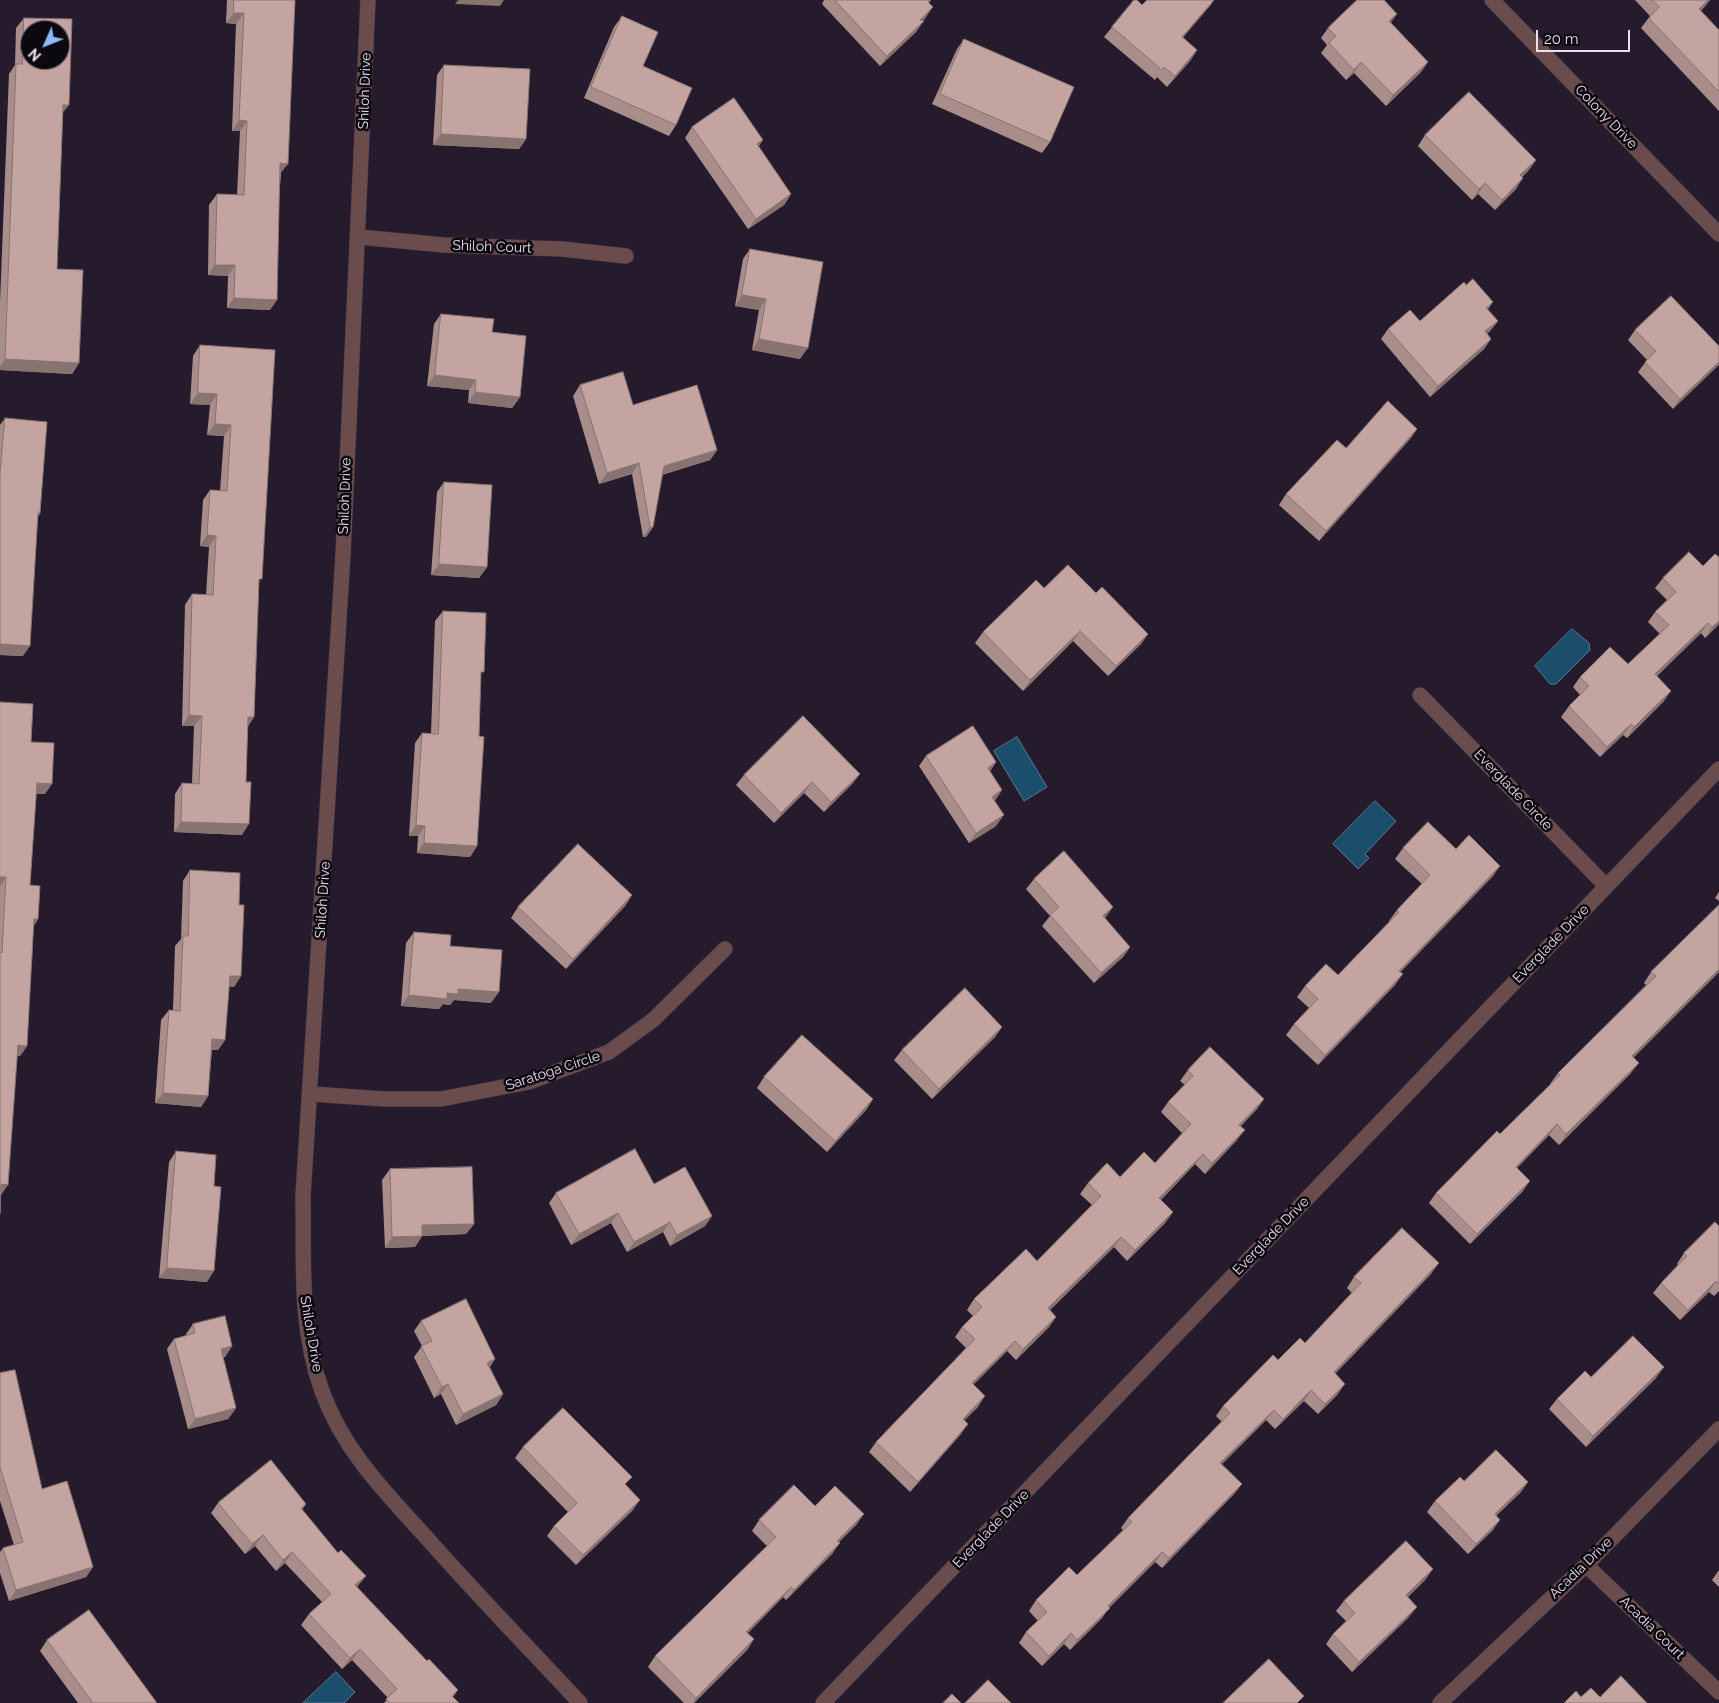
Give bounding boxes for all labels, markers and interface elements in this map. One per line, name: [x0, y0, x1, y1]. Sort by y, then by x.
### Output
north arrow: [20, 20, 70, 70]
scale bar: [1539, 20, 1633, 52]
text: 20 m: [1544, 30, 1579, 48]
text: N: [25, 45, 44, 64]
street label: Shiloh Drive: [355, 52, 375, 130]
street label: Colony Drive: [1571, 81, 1641, 153]
street label: Shiloh Court: [452, 237, 532, 257]
street label: Shiloh Drive: [335, 457, 355, 535]
street label: Everglade Circle: [1470, 746, 1556, 834]
street label: Shiloh Drive: [312, 861, 334, 939]
street label: Everglade Drive: [1509, 901, 1593, 987]
street label: Saratoga Circle: [504, 1048, 602, 1094]
street label: Everglade Drive: [1229, 1193, 1313, 1279]
street label: Shiloh Drive: [296, 1295, 326, 1373]
street label: Everglade Drive: [949, 1486, 1033, 1572]
street label: Acadia Drive: [1546, 1534, 1616, 1602]
street label: Acadia Court: [1616, 1593, 1688, 1663]

